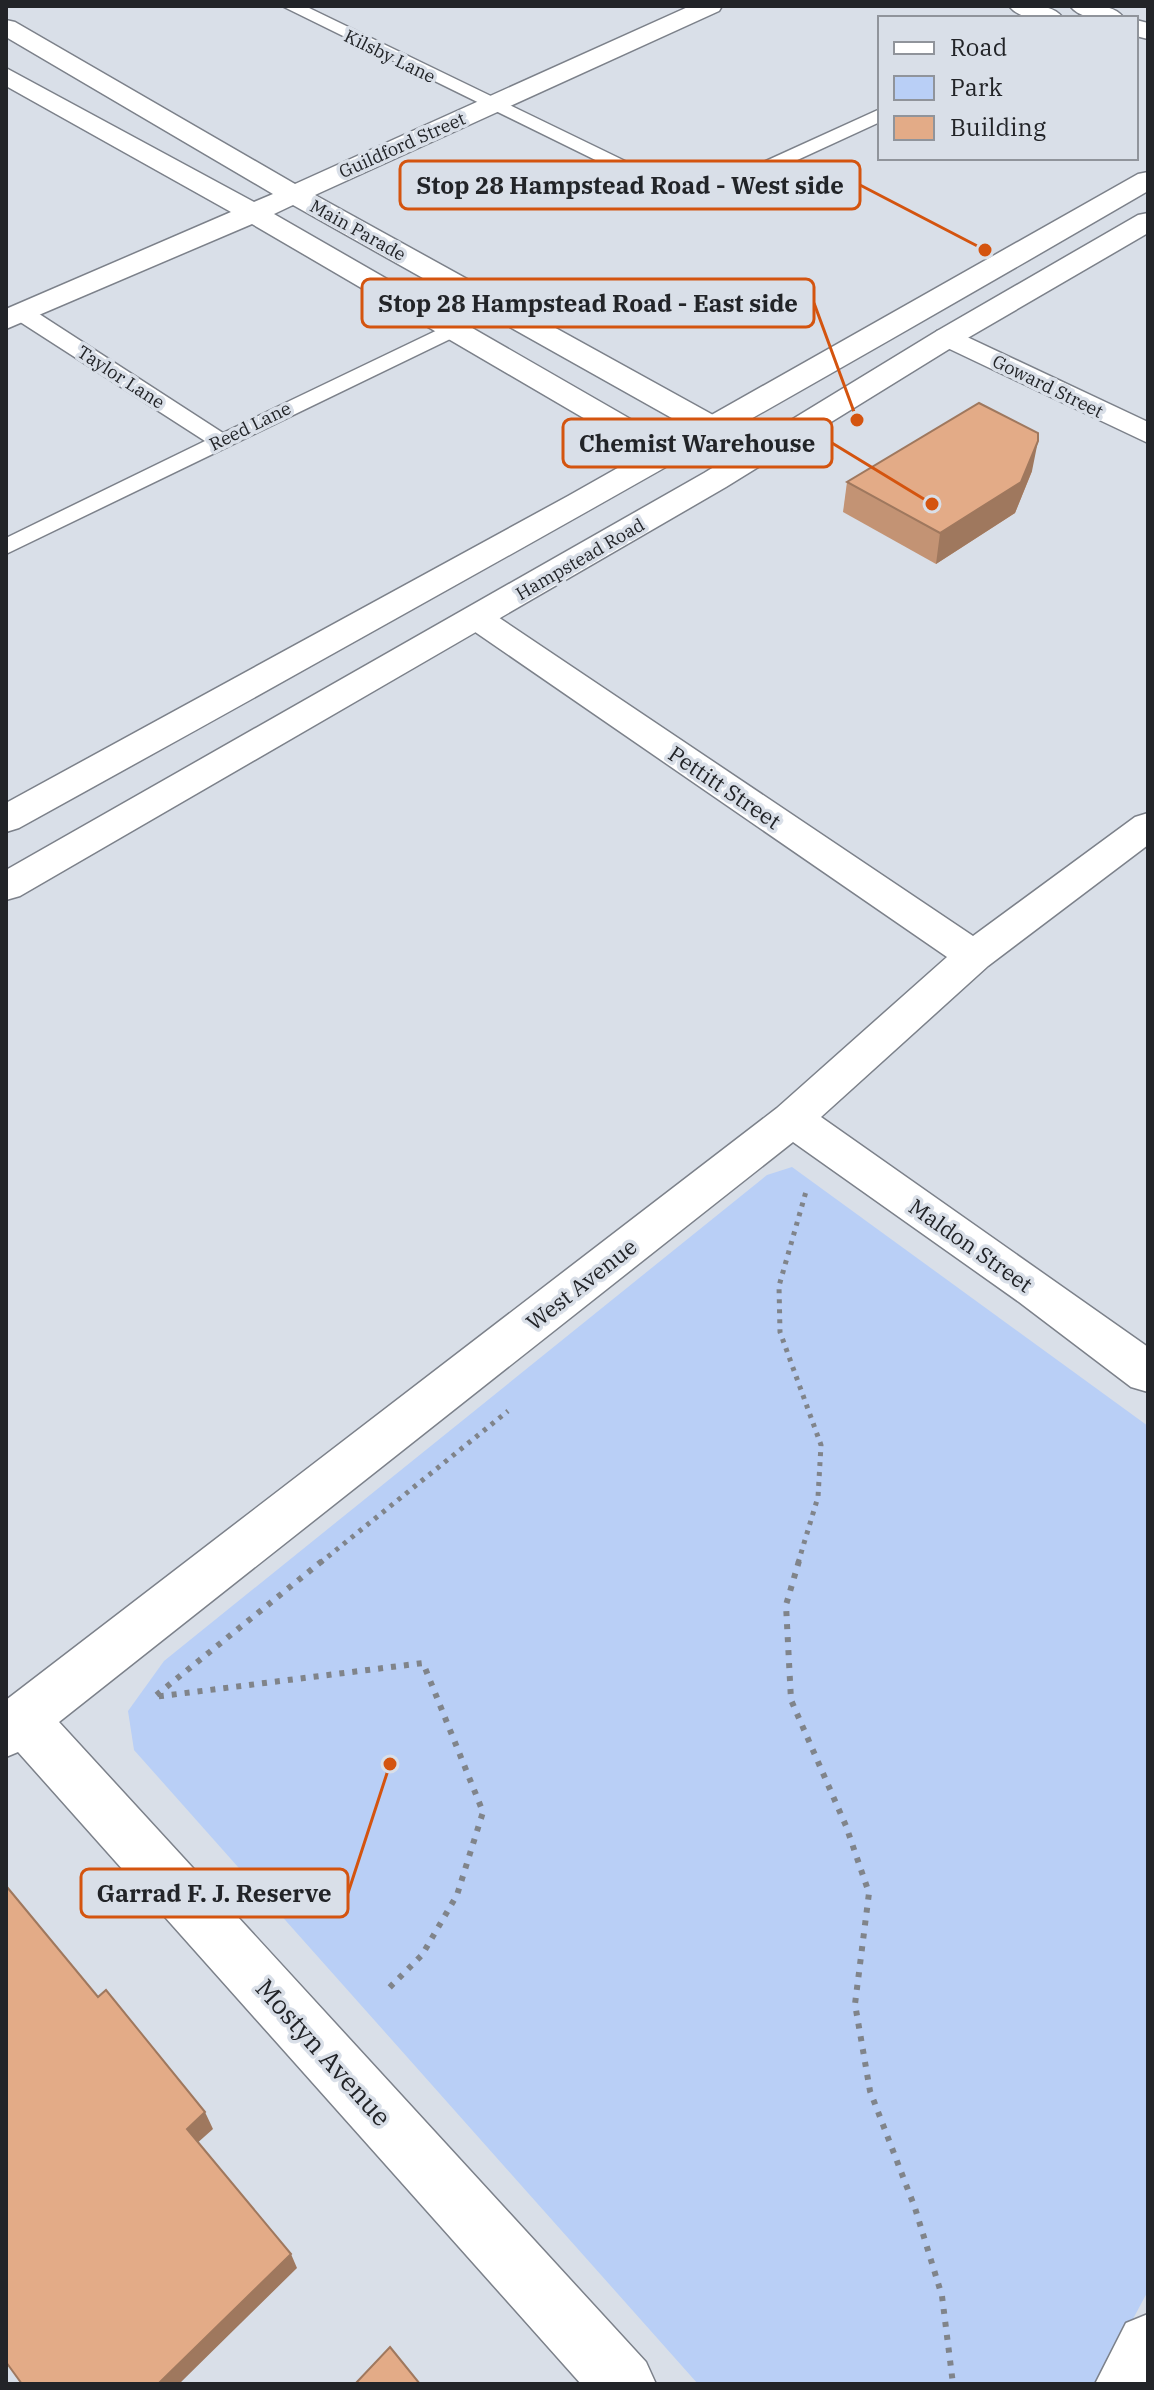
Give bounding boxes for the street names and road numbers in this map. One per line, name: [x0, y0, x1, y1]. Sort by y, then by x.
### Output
street label: Kilsby Lane: [341, 24, 439, 88]
street label: Guildford Street: [335, 107, 469, 183]
street label: Main Parade: [306, 194, 410, 266]
street label: Taylor Lane: [73, 340, 169, 414]
street label: Goward Street: [989, 349, 1107, 423]
street label: Reed Lane: [205, 396, 295, 456]
street label: Hampstead Road: [512, 513, 649, 605]
street label: Pettitt Street: [663, 739, 787, 835]
street label: Maldon Street: [903, 1192, 1039, 1298]
street label: West Avenue: [520, 1232, 642, 1336]
street label: Mostyn Avenue: [249, 1971, 399, 2133]

